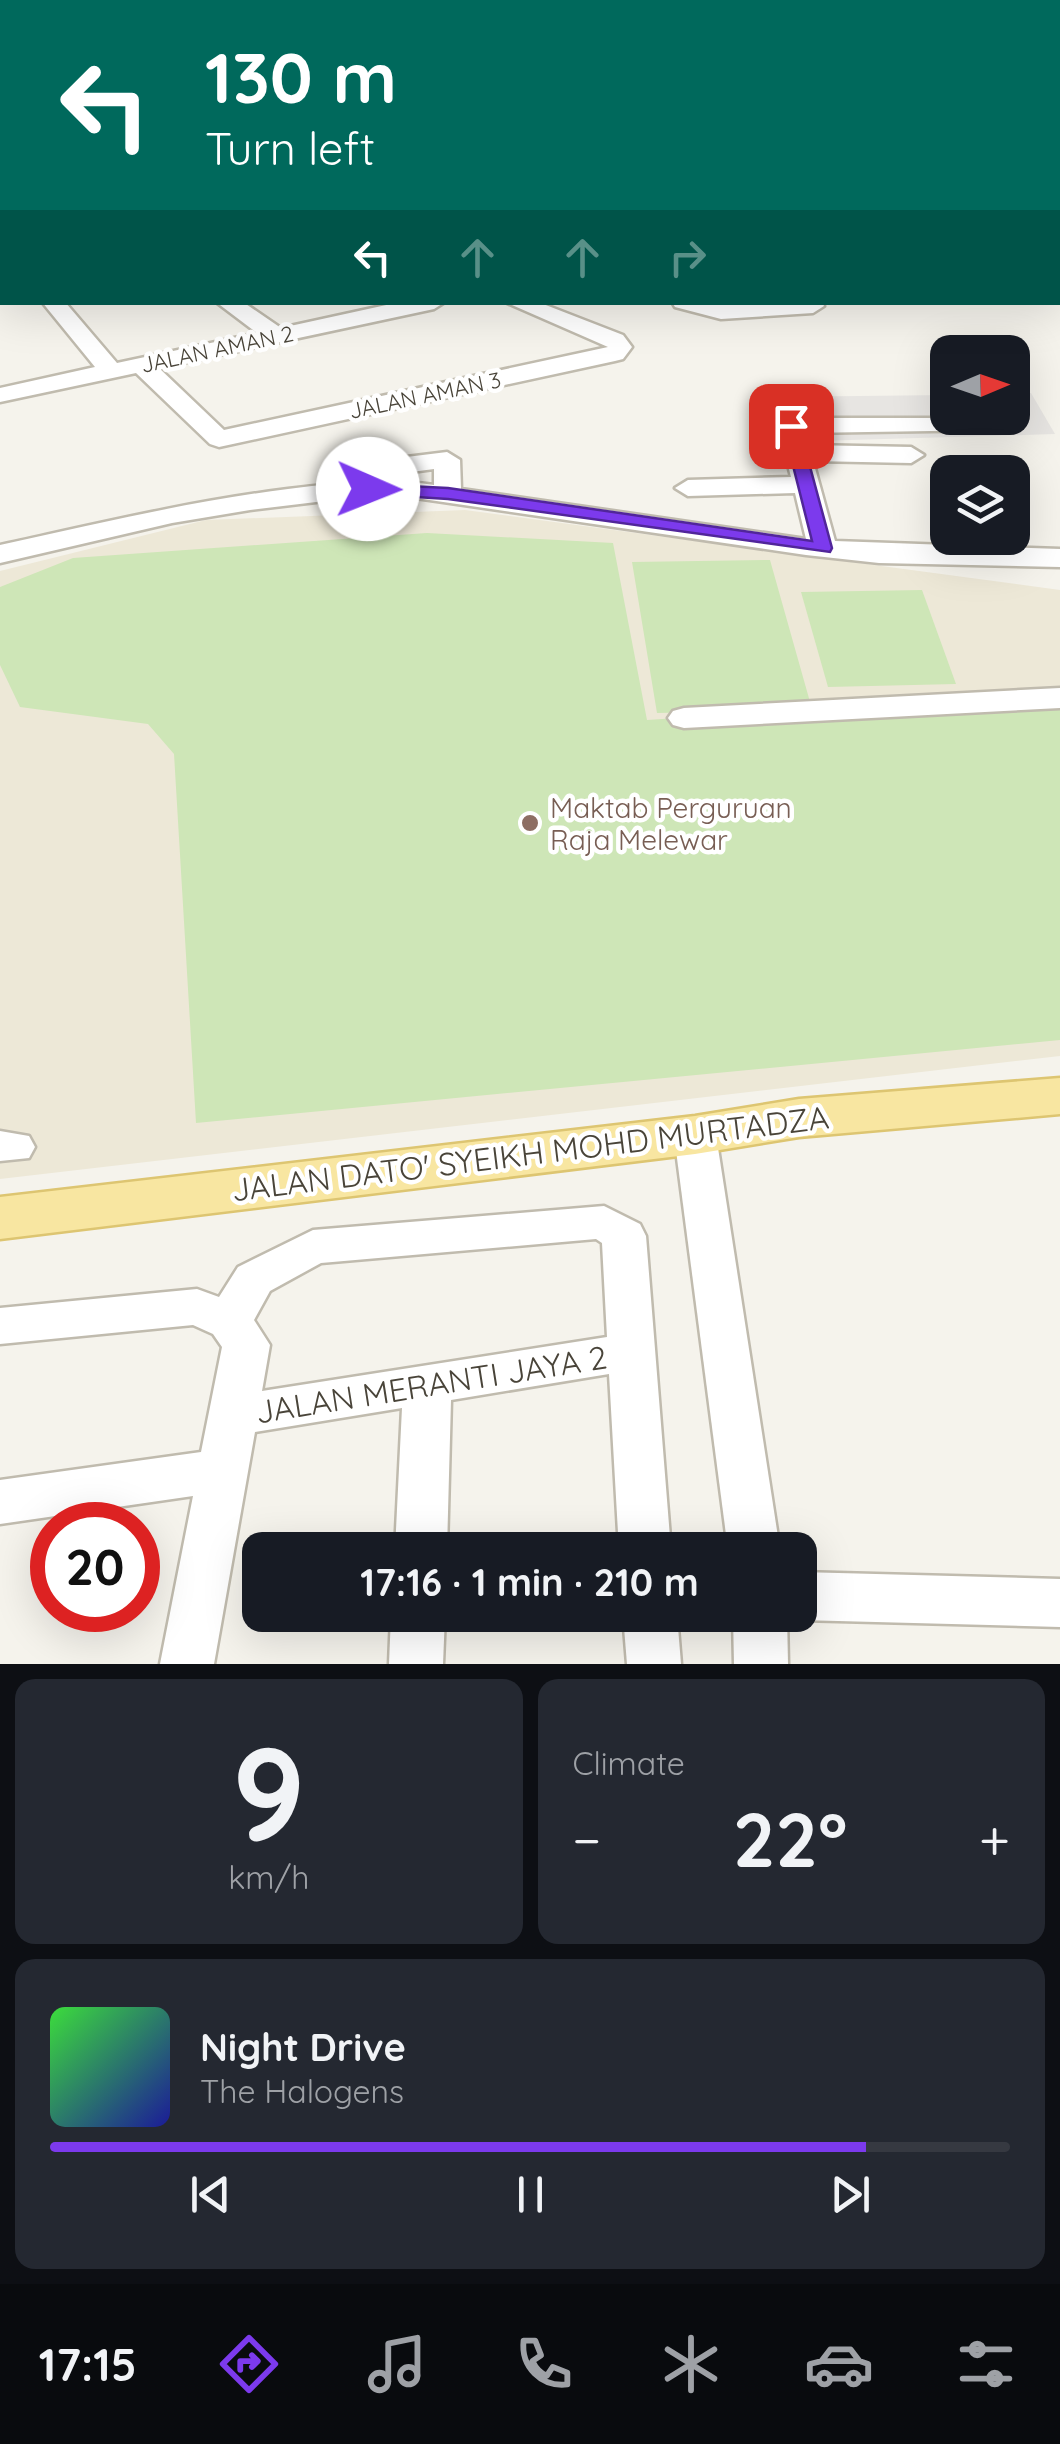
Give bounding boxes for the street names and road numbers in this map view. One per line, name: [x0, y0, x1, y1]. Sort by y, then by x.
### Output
street label: JALAN AMAN 2: [138, 319, 296, 379]
street label: JALAN AMAN 3: [346, 365, 504, 425]
street label: JALAN DATO' SYEIKH MOHD MURTADZA: [229, 1096, 831, 1210]
street label: JALAN MERANTI JAYA 2: [252, 1336, 610, 1432]

